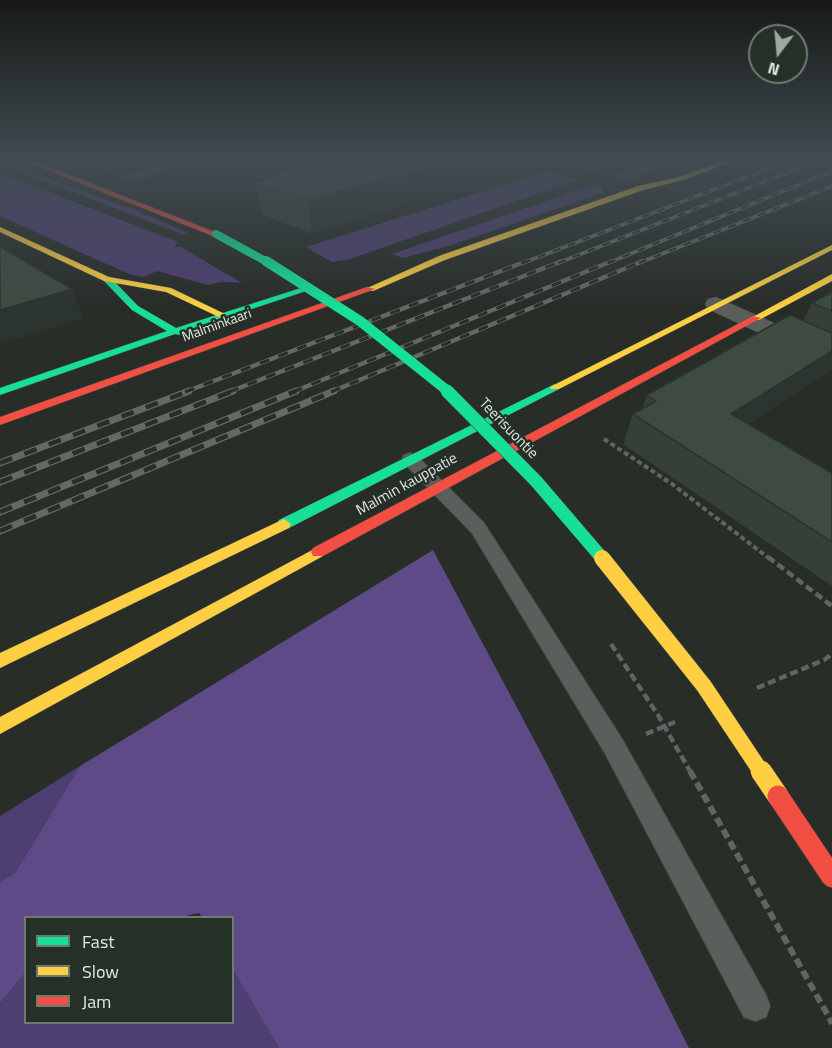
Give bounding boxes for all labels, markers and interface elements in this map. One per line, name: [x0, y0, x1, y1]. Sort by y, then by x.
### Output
north arrow: [748, 24, 808, 84]
text: N: [765, 56, 782, 82]
street label: Malminkaari: [180, 306, 254, 346]
street label: Teerisuontie: [475, 395, 541, 463]
street label: Malmin kauppatie: [353, 450, 461, 520]
legend: [24, 916, 234, 1024]
text: Fast: [82, 928, 115, 955]
text: Slow: [82, 958, 119, 985]
text: Jam: [82, 988, 111, 1015]

